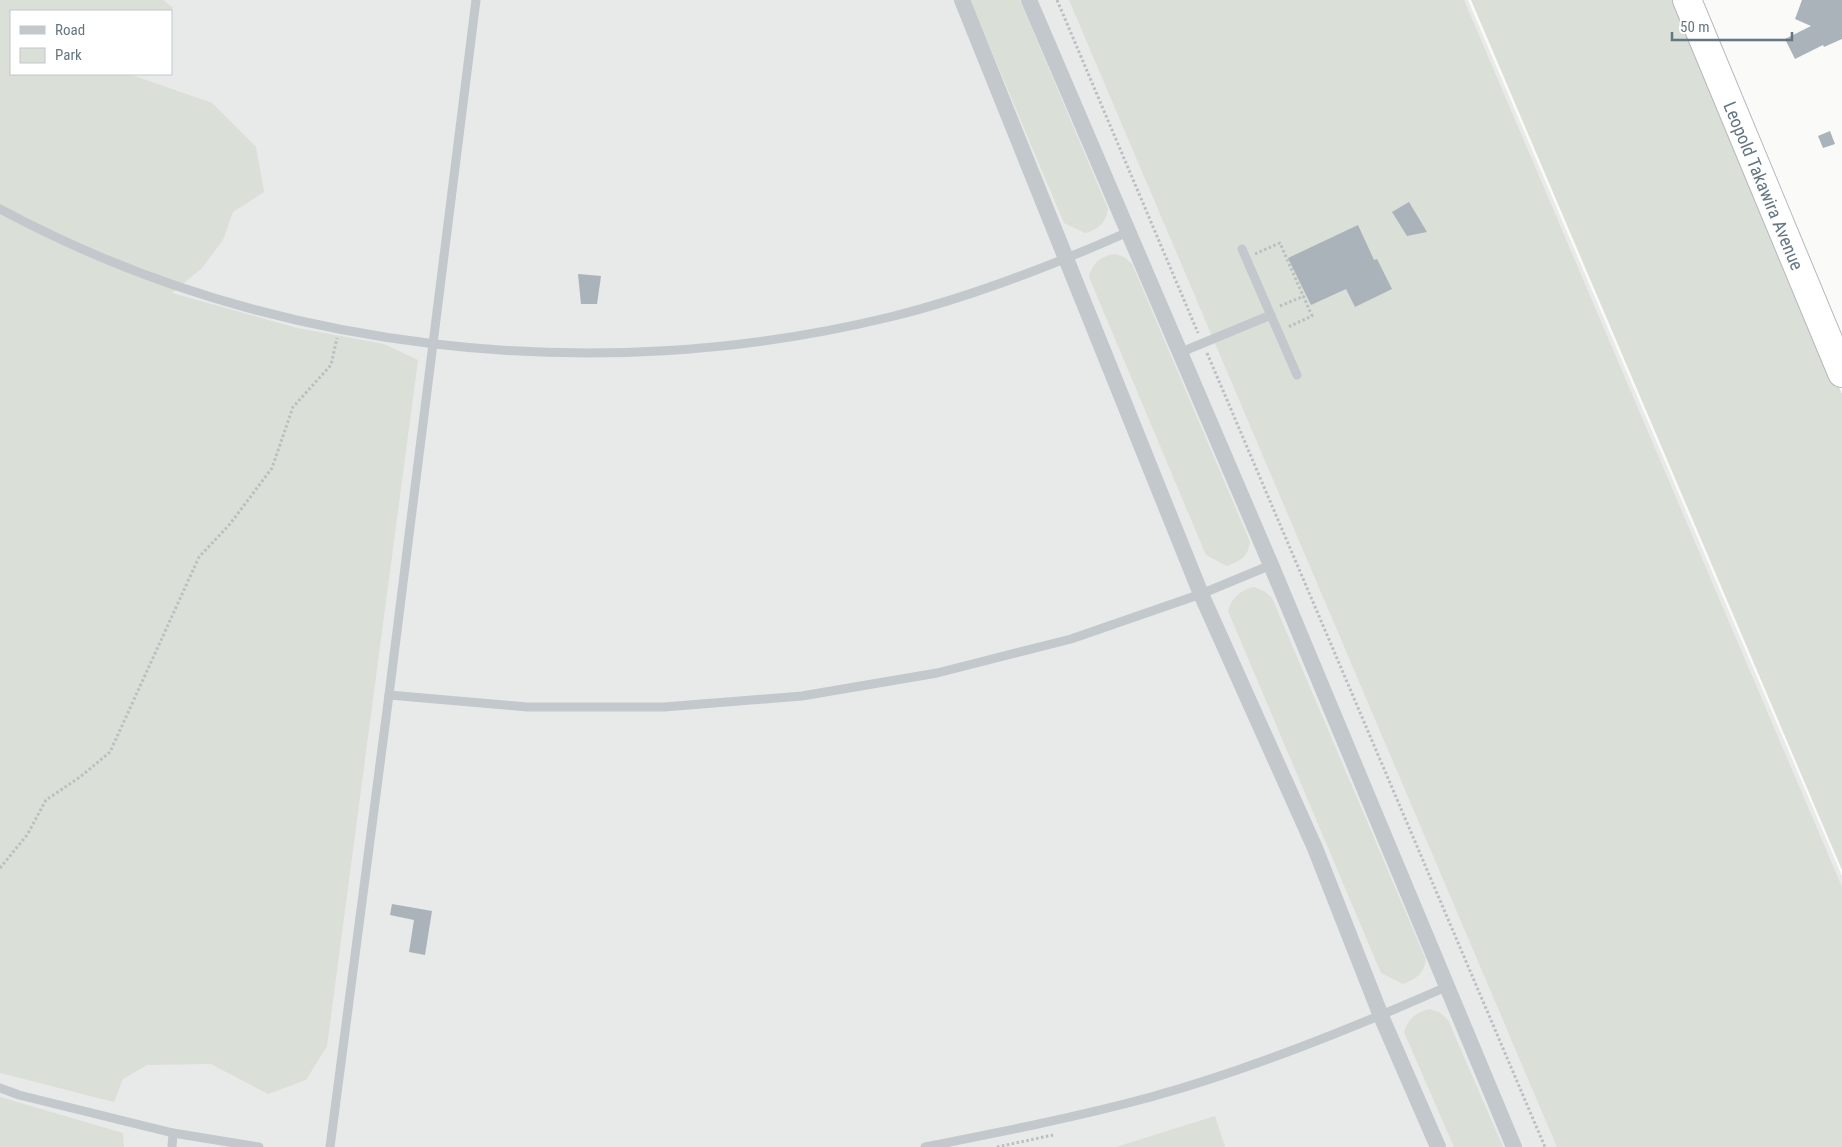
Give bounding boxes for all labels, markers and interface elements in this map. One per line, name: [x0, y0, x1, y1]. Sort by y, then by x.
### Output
legend: [10, 10, 172, 75]
scale bar: [1672, 10, 1792, 42]
text: 50 m: [1680, 18, 1710, 36]
text: Road: [55, 21, 85, 39]
text: Park: [55, 46, 82, 64]
street label: Leopold Takawira Avenue: [1720, 98, 1808, 273]

